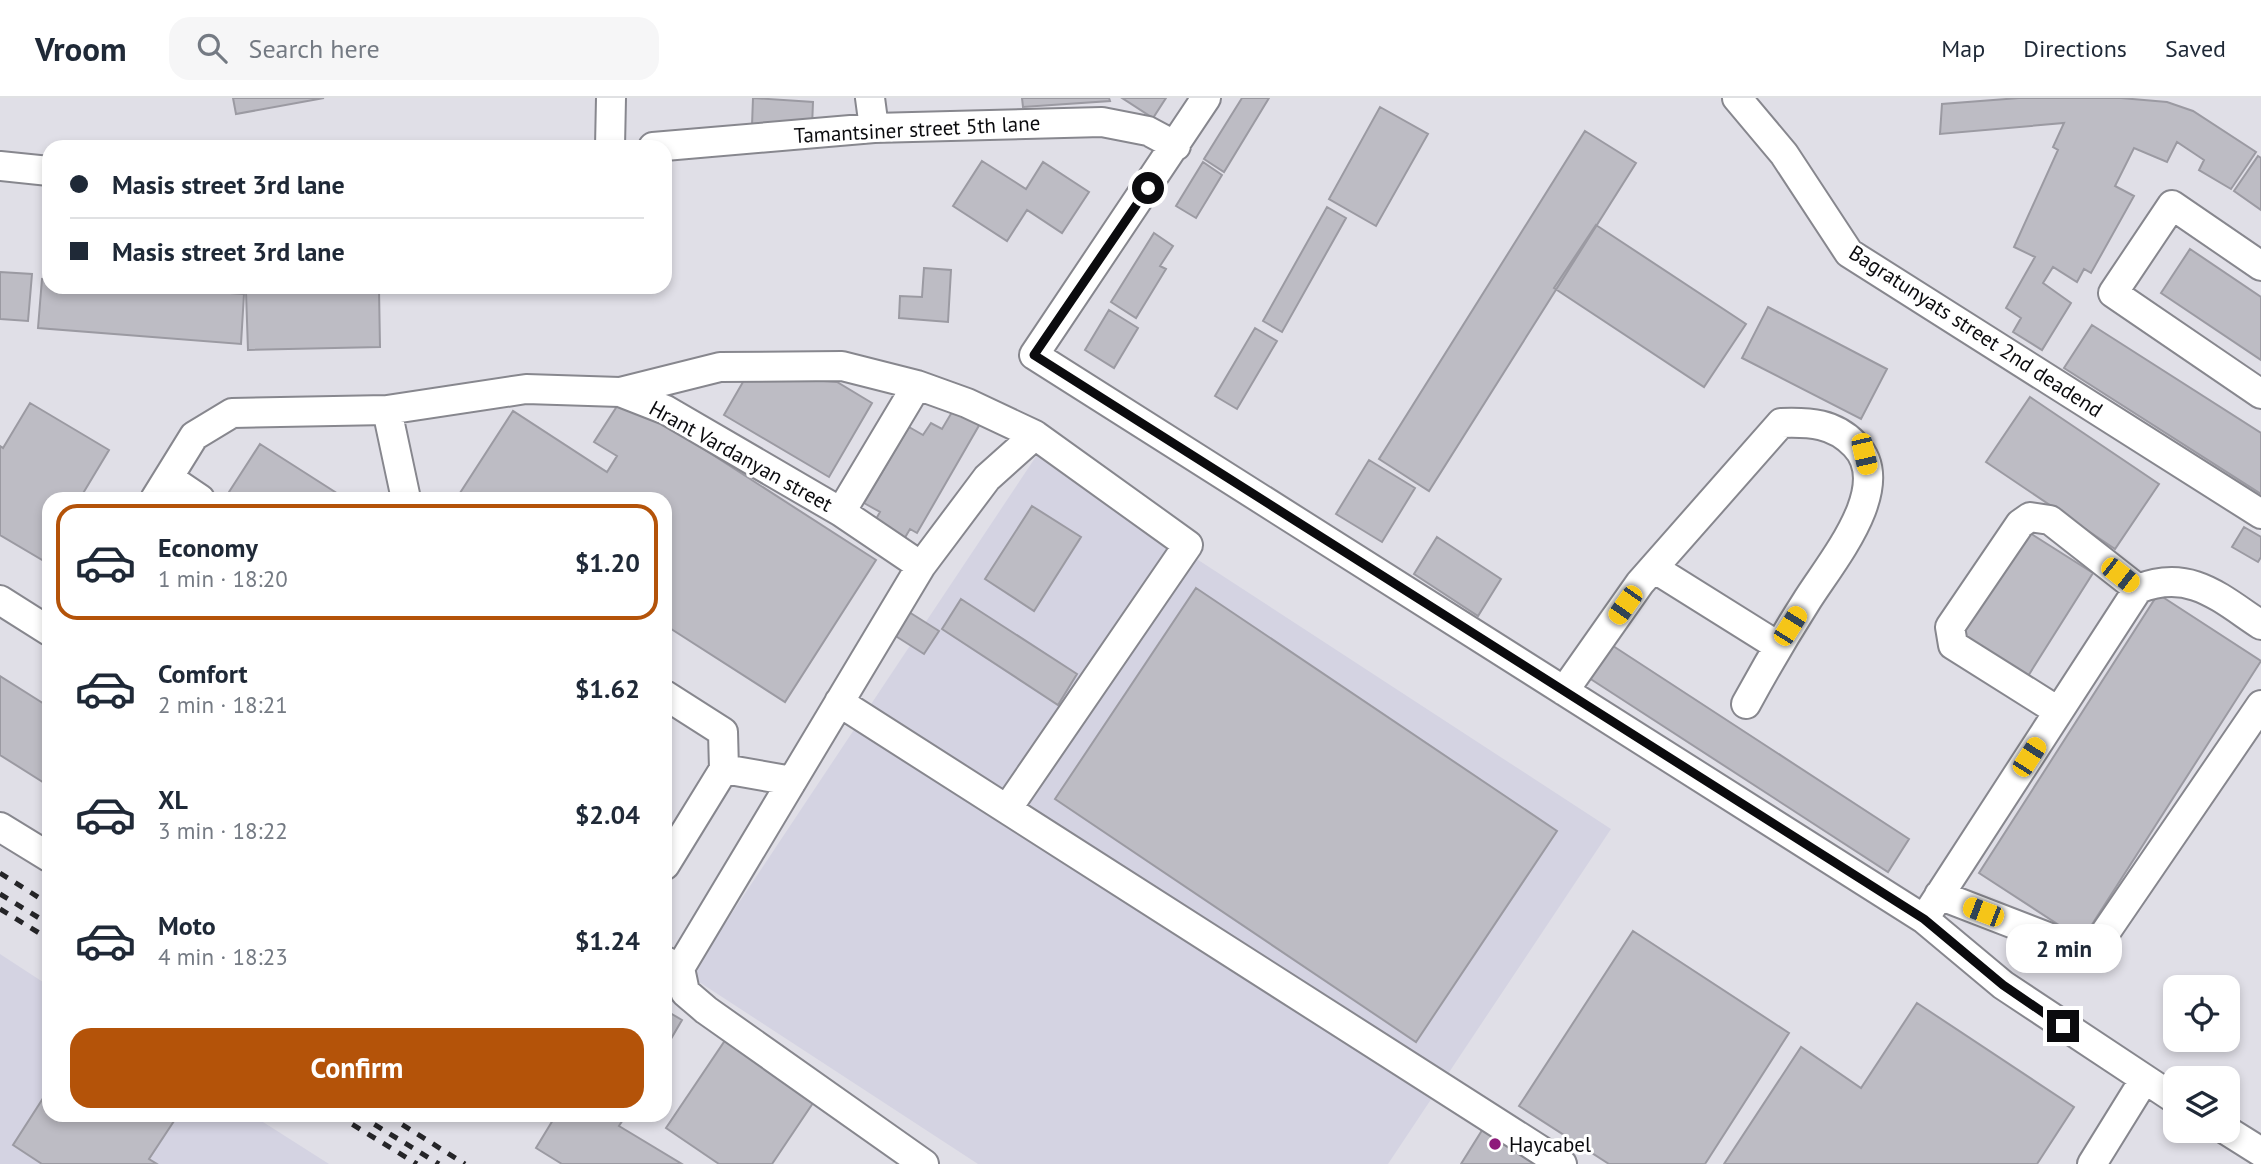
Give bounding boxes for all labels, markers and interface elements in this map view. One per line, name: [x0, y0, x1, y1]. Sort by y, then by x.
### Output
search box: [169, 17, 659, 80]
text: Vroom: [35, 27, 127, 70]
icon: search: [193, 29, 231, 67]
text: Search here: [249, 32, 380, 65]
text: Map: [1941, 33, 1985, 64]
text: Directions: [2023, 33, 2127, 64]
text: Saved: [2165, 33, 2226, 64]
street label: Tamantsiner street 5th lane: [793, 109, 1041, 149]
text: Masis street 3rd lane: [112, 168, 345, 201]
route start: [1132, 172, 1164, 204]
text: Masis street 3rd lane: [112, 235, 345, 268]
street label: Bagratunyats street 2nd deadend: [1844, 239, 2108, 423]
street label: Hrant Vardanyan street: [645, 394, 837, 518]
car: [1850, 431, 1879, 477]
icon: car: [74, 531, 137, 594]
text: Economy: [158, 531, 258, 564]
text: $1.20: [575, 546, 640, 579]
car: [2097, 554, 2144, 596]
text: 1 min · 18:20: [158, 564, 288, 593]
car: [1605, 582, 1646, 628]
car: [1770, 603, 1811, 649]
icon: car: [74, 657, 137, 720]
text: Comfort: [158, 657, 248, 690]
text: $1.62: [575, 672, 640, 705]
text: 2 min · 18:21: [158, 690, 288, 719]
car: [2009, 734, 2050, 780]
icon: car: [74, 783, 137, 846]
text: XL: [158, 783, 188, 816]
text: $2.04: [575, 798, 640, 831]
text: 3 min · 18:22: [158, 816, 288, 845]
car: [1960, 895, 2007, 929]
icon: car: [74, 909, 137, 972]
text: Moto: [158, 909, 216, 942]
text: $1.24: [575, 924, 640, 957]
callout: 2 min: [2005, 925, 2121, 974]
text: 2 min: [2036, 934, 2092, 963]
text: 4 min · 18:23: [158, 942, 288, 971]
map controls: [2163, 975, 2240, 1143]
button: locate: [2163, 975, 2240, 1052]
route end: [2047, 1010, 2079, 1042]
button: Confirm: [70, 1028, 644, 1108]
button: layers: [2163, 1066, 2240, 1143]
place label: Haycabel: [1509, 1131, 1591, 1158]
marker: Haycabel: [1487, 1136, 1503, 1152]

